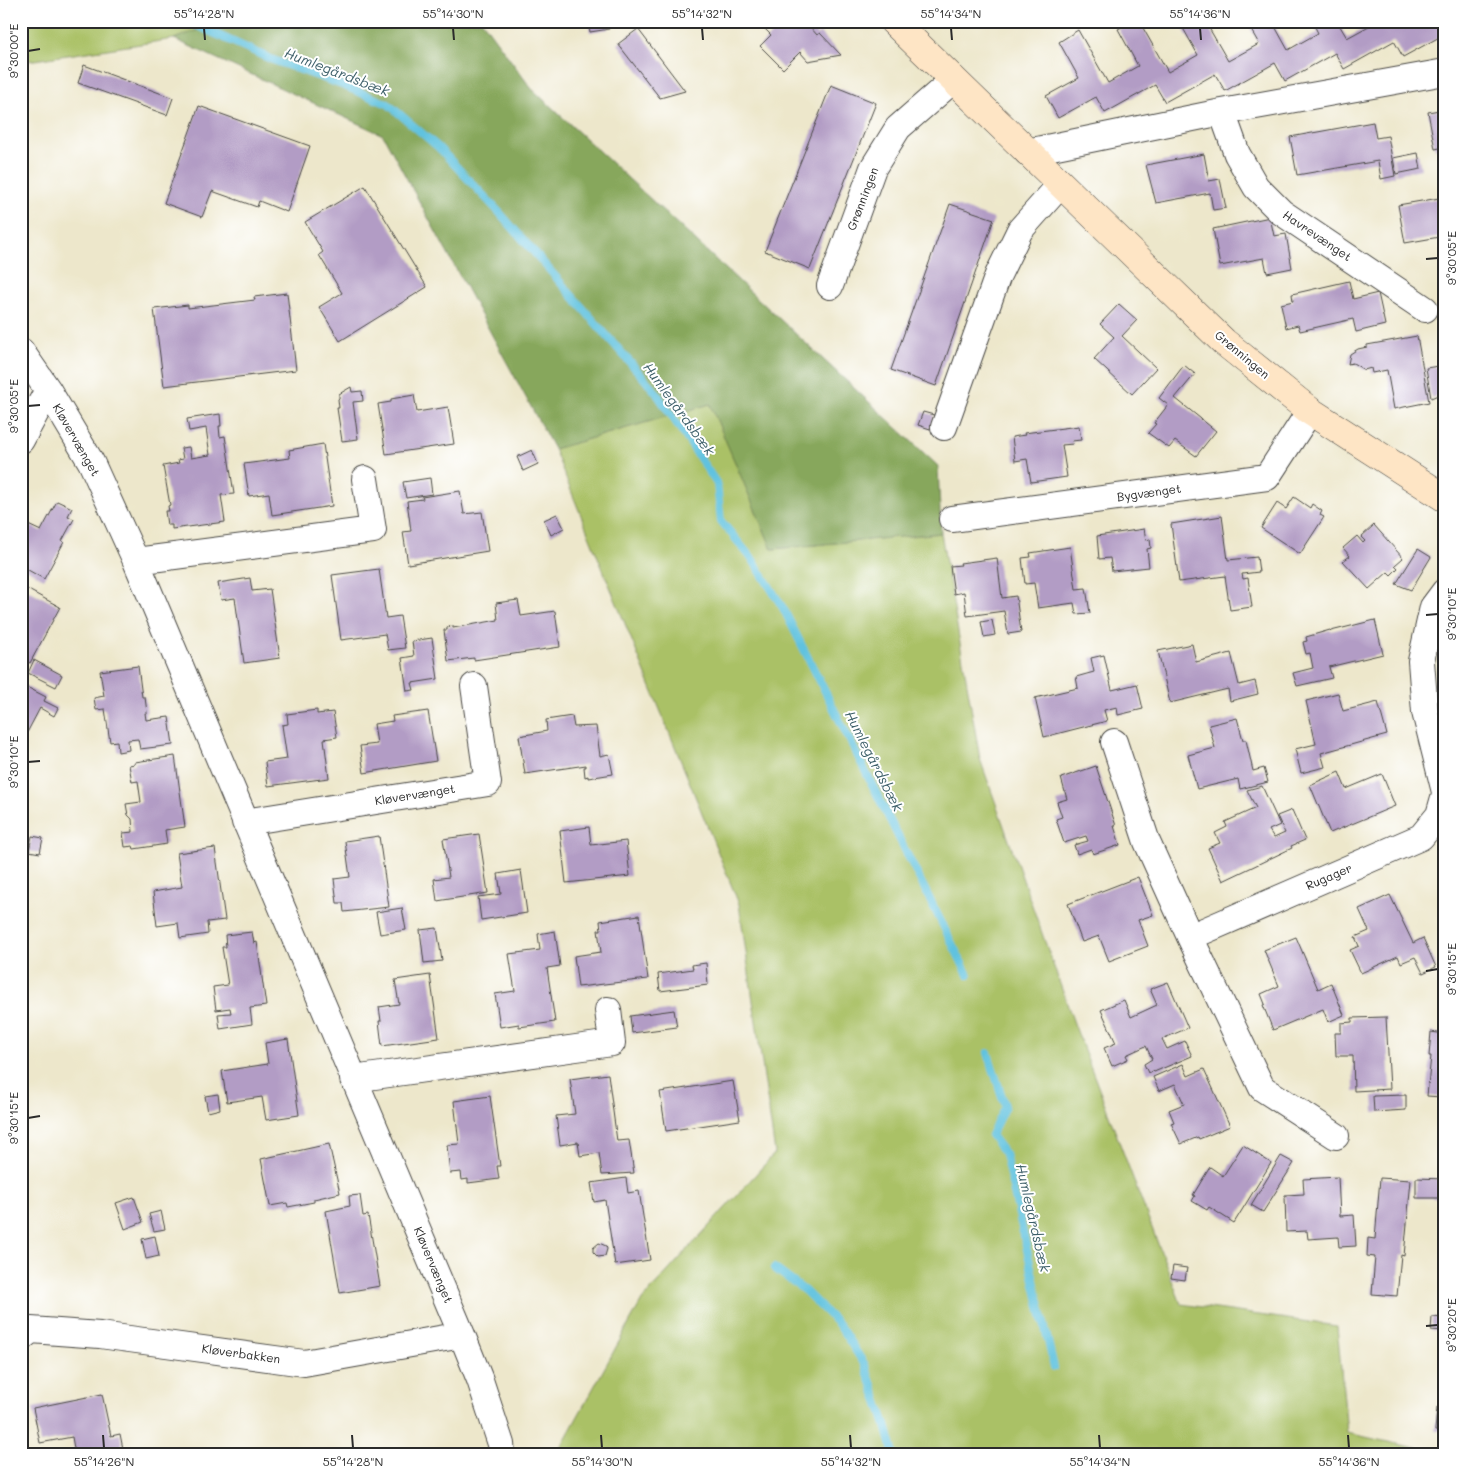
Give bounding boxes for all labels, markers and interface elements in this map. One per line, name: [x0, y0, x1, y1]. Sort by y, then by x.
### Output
text: 55°14'28"N: [174, 5, 234, 21]
text: 55°14'30"N: [422, 5, 484, 21]
text: 55°14'32"N: [672, 5, 732, 21]
text: 55°14'34"N: [921, 5, 981, 21]
text: 55°14'36"N: [1169, 5, 1231, 21]
text: 9°30'00"E: [5, 24, 21, 78]
water label: Humlegårdsbæk: [282, 43, 393, 100]
street label: Grønningen: [843, 165, 882, 233]
street label: Havrevænget: [1280, 206, 1355, 264]
text: 9°30'05"E: [1443, 231, 1459, 285]
street label: Grønningen: [1212, 327, 1273, 382]
water label: Humlegårdsbæk: [639, 358, 720, 460]
text: 9°30'05"E: [5, 379, 21, 433]
street label: Kløvervænget: [50, 400, 104, 479]
street label: Bygvænget: [1116, 480, 1182, 504]
text: 9°30'10"E: [1443, 588, 1459, 640]
water label: Humlegårdsbæk: [841, 707, 908, 815]
text: 9°30'10"E: [5, 736, 21, 788]
street label: Kløvervænget: [373, 780, 456, 808]
street label: Rugager: [1303, 859, 1354, 893]
text: 9°30'15"E: [1443, 943, 1459, 995]
text: 9°30'15"E: [5, 1092, 21, 1144]
water label: Humlegårdsbæk: [1012, 1162, 1055, 1275]
street label: Kløvervænget: [411, 1224, 457, 1305]
text: 9°30'20"E: [1443, 1298, 1459, 1352]
street label: Kløverbakken: [201, 1340, 281, 1366]
text: 55°14'26"N: [74, 1453, 134, 1469]
text: 55°14'28"N: [323, 1453, 383, 1469]
text: 55°14'30"N: [571, 1453, 633, 1469]
text: 55°14'32"N: [821, 1453, 881, 1469]
text: 55°14'34"N: [1070, 1453, 1130, 1469]
text: 55°14'36"N: [1318, 1453, 1380, 1469]

